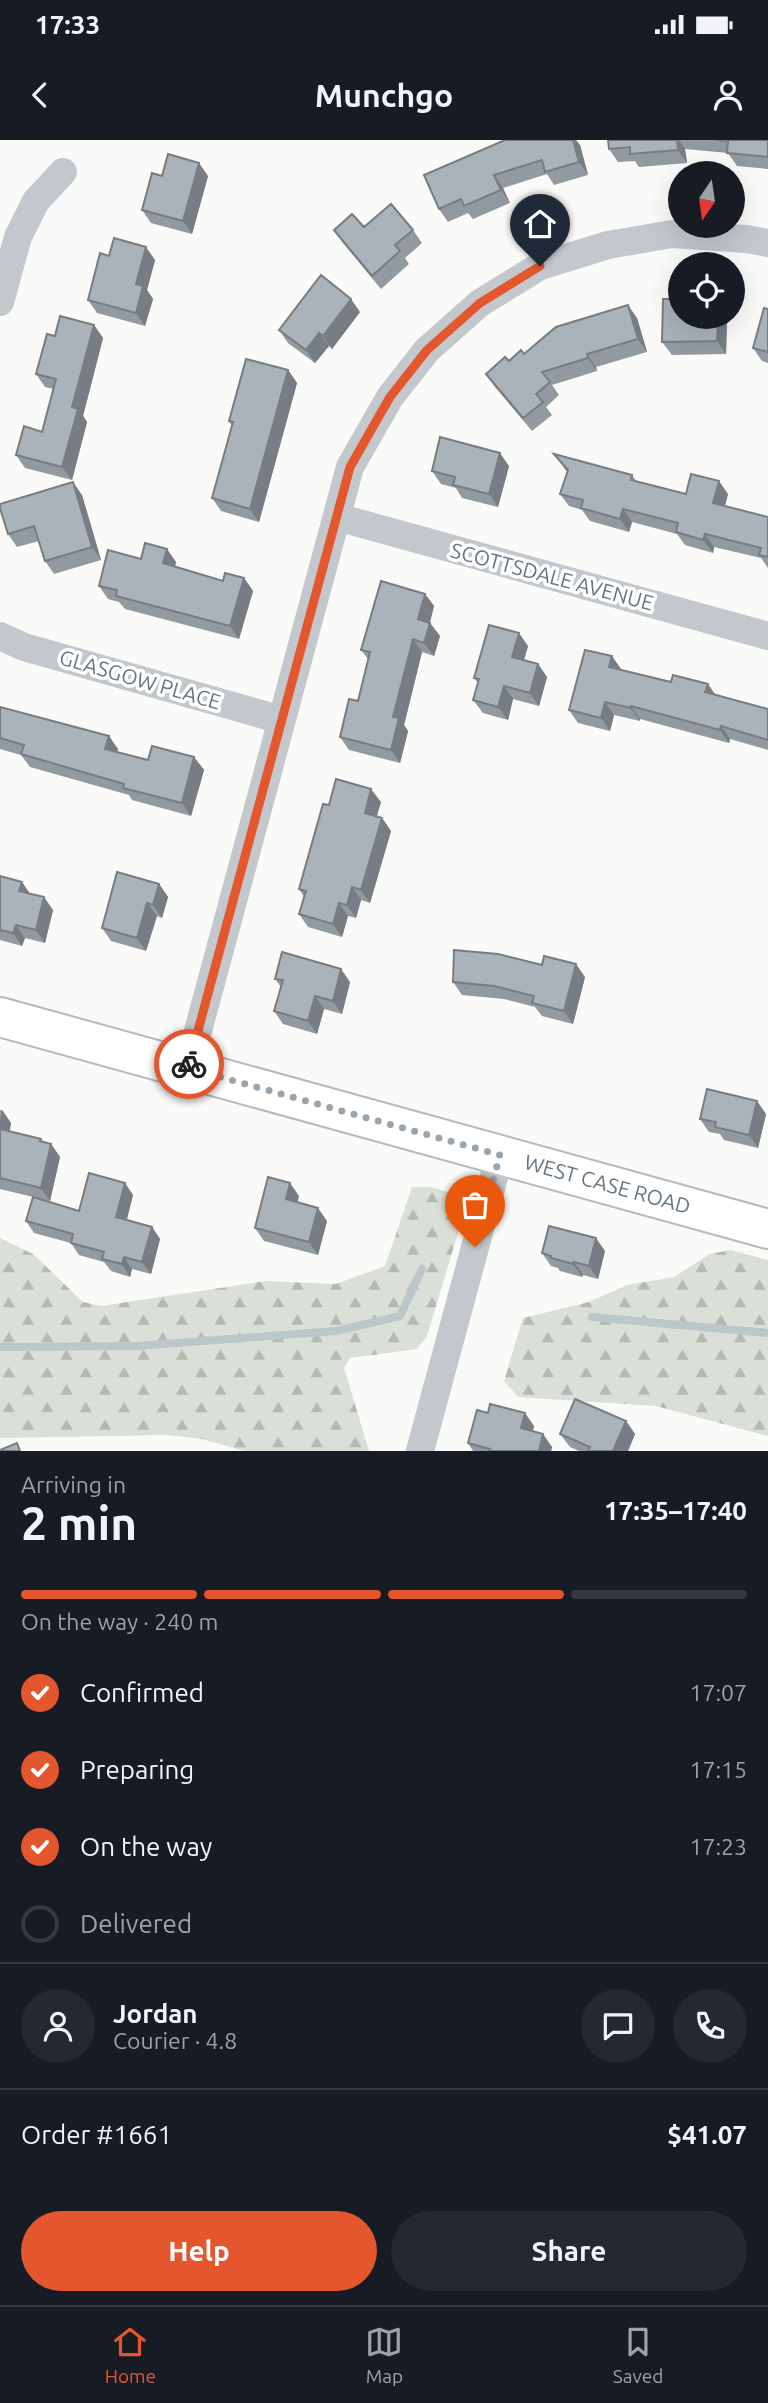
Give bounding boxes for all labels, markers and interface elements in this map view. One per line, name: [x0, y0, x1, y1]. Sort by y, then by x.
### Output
text: 17:33: [35, 10, 100, 39]
icon: back: [21, 76, 59, 114]
icon: person: [709, 76, 747, 114]
text: Munchgo: [315, 77, 453, 113]
north arrow: [668, 161, 746, 238]
map controls: [668, 161, 745, 329]
pin: [510, 194, 570, 266]
icon: home: [521, 205, 559, 243]
button: locate: [668, 252, 745, 329]
street label: SCOTTSDALE AVENUE: [448, 537, 656, 615]
street label: GLASGOW PLACE: [57, 645, 224, 714]
courier: [154, 1029, 224, 1099]
icon: bike: [170, 1045, 208, 1083]
street label: WEST CASE ROAD: [522, 1149, 693, 1218]
pin: [445, 1175, 505, 1247]
icon: bag: [456, 1186, 494, 1224]
text: Arriving in: [21, 1472, 126, 1497]
text: 17:35–17:40: [604, 1496, 747, 1525]
text: 2 min: [21, 1497, 137, 1549]
text: On the way · 240 m: [21, 1609, 218, 1634]
icon: check: [21, 1674, 59, 1712]
text: Confirmed: [80, 1678, 204, 1707]
text: 17:07: [689, 1680, 747, 1705]
icon: check: [21, 1751, 59, 1789]
text: Preparing: [80, 1755, 194, 1784]
text: 17:15: [689, 1757, 747, 1782]
icon: check: [21, 1828, 59, 1866]
text: On the way: [80, 1832, 212, 1861]
text: 17:23: [689, 1834, 747, 1859]
text: Delivered: [80, 1909, 192, 1938]
button: person: [21, 1989, 95, 2063]
button: chat: [581, 1989, 655, 2063]
button: phone: [673, 1989, 747, 2063]
text: Jordan: [113, 1999, 198, 2028]
text: Courier · 4.8: [113, 2028, 237, 2053]
text: Order #1661: [21, 2120, 172, 2149]
text: $41.07: [667, 2120, 747, 2149]
button: Help: [21, 2211, 377, 2291]
button: Share: [391, 2211, 747, 2291]
tab: Home: [105, 2323, 156, 2387]
tab: Map: [365, 2323, 403, 2387]
tab: Saved: [613, 2323, 663, 2387]

